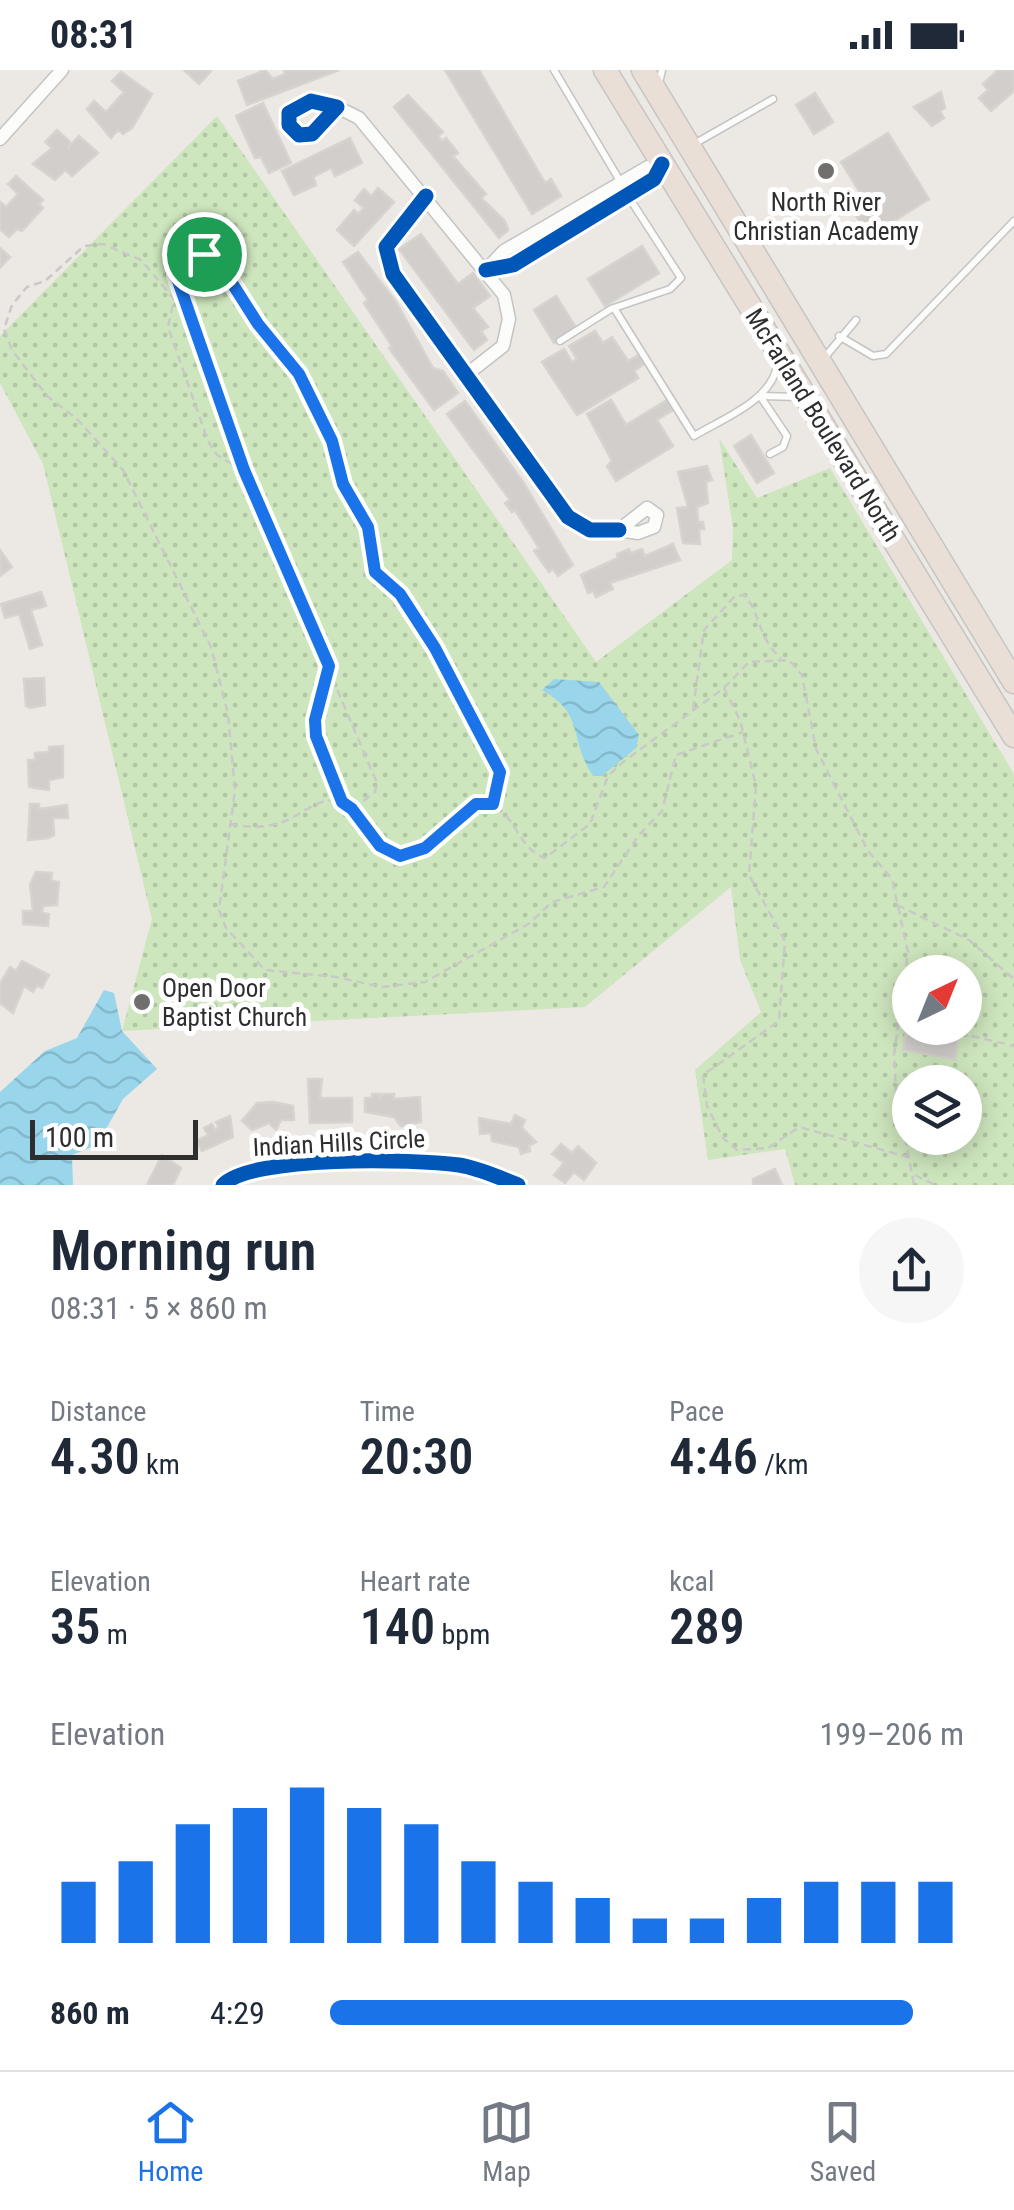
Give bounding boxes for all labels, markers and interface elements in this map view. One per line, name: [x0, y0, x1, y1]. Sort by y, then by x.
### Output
text: 08:31: [50, 13, 137, 57]
marker: North River Christian Academy: [815, 160, 837, 182]
place label: North River Christian Academy: [733, 188, 919, 246]
pin: [162, 212, 247, 297]
icon: arrive: [177, 227, 232, 282]
street label: McFarland Boulevard North: [739, 303, 907, 547]
north arrow: [892, 955, 982, 1045]
map controls: [892, 955, 982, 1155]
place label: Open Door Baptist Church: [162, 974, 307, 1032]
marker: Open Door Baptist Church: [131, 991, 153, 1013]
button: layers: [892, 1065, 982, 1155]
scale bar: [30, 1115, 198, 1160]
text: 100 m: [45, 1121, 114, 1154]
street label: Indian Hills Circle: [252, 1124, 426, 1162]
button: share: [859, 1218, 964, 1323]
text: Morning run: [50, 1219, 316, 1283]
text: 08:31 · 5 × 860 m: [50, 1289, 268, 1327]
text: Distance: [50, 1395, 147, 1428]
text: Time: [360, 1395, 415, 1428]
text: Pace: [669, 1395, 724, 1428]
text: 4.30: [50, 1428, 140, 1486]
text: 20:30: [360, 1428, 473, 1486]
text: 4:46: [669, 1428, 758, 1486]
text: km: [140, 1448, 180, 1481]
text: /km: [758, 1448, 809, 1481]
text: Elevation: [50, 1565, 151, 1598]
text: Heart rate: [360, 1565, 470, 1598]
text: kcal: [669, 1565, 714, 1598]
text: 35: [50, 1598, 100, 1656]
text: 140: [360, 1598, 435, 1656]
text: 289: [669, 1598, 745, 1656]
text: m: [100, 1618, 128, 1651]
text: bpm: [435, 1618, 490, 1651]
text: Elevation: [50, 1715, 165, 1753]
text: 199–206 m: [819, 1715, 964, 1753]
text: 860 m: [50, 1994, 130, 2032]
text: 4:29: [210, 1994, 265, 2032]
tab: Home: [138, 2095, 203, 2188]
tab: Map: [479, 2095, 534, 2188]
tab: Saved: [810, 2095, 876, 2188]

